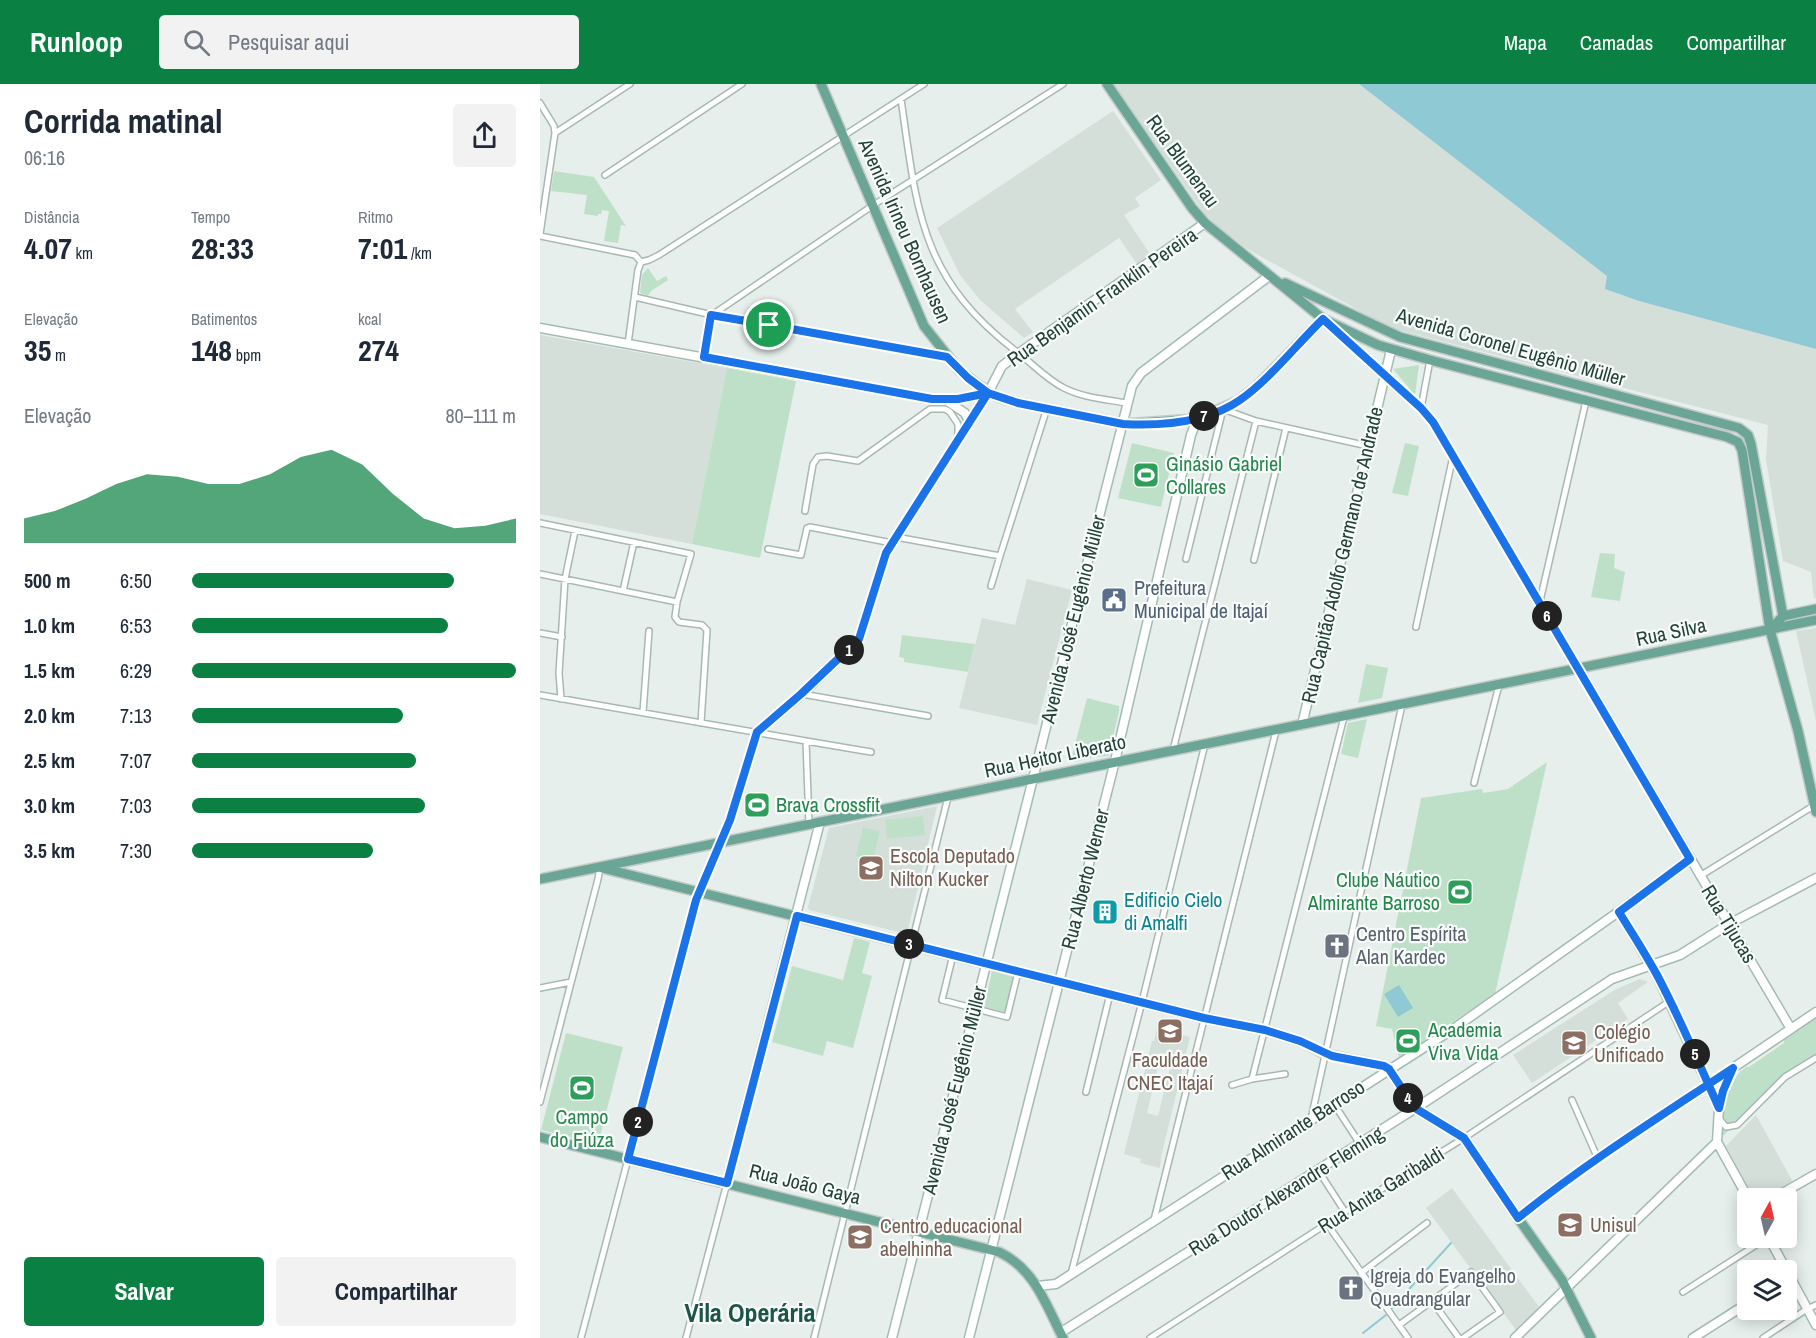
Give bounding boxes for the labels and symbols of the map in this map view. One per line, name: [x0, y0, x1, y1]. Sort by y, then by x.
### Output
street label: Rua Blumenau: [1141, 109, 1226, 213]
street label: Avenida Irineu Bornhausen: [852, 133, 958, 327]
street label: Rua Benjamin Franklin Pereira: [1001, 221, 1202, 372]
pin: [743, 299, 794, 350]
street label: Avenida Coronel Eugênio Müller: [1393, 301, 1629, 392]
pin: 7: [1189, 401, 1219, 431]
street label: Rua Capitão Adolfo Germano de Andrade: [1294, 404, 1389, 706]
place label: Ginásio Gabriel Collares: [1166, 450, 1282, 500]
sports icon: Ginásio Gabriel Collares: [1131, 460, 1161, 490]
street label: Avenida José Eugênio Müller: [1033, 511, 1112, 727]
place label: Prefeitura Municipal de Itajaí: [1134, 574, 1268, 624]
public building icon: Prefeitura Municipal de Itajaí: [1099, 585, 1129, 615]
pin: 6: [1532, 601, 1562, 631]
street label: Rua Silva: [1633, 611, 1708, 652]
pin: 1: [834, 635, 864, 665]
street label: Rua Heitor Liberato: [982, 727, 1128, 784]
sports icon: Brava Crossfit: [742, 790, 772, 820]
place label: Brava Crossfit: [776, 791, 880, 818]
street label: Rua Alberto Werner: [1054, 805, 1115, 952]
place label: Escola Deputado Nilton Kucker: [890, 842, 1015, 892]
school or university icon: Escola Deputado Nilton Kucker: [856, 853, 886, 883]
place label: Clube Náutico Almirante Barroso: [1307, 866, 1440, 916]
sports icon: Clube Náutico Almirante Barroso: [1445, 877, 1475, 907]
street label: Rua Tijucas: [1695, 880, 1763, 968]
place label: Edificio Cielo di Amalfi: [1124, 886, 1222, 936]
building icon: Edificio Cielo di Amalfi: [1090, 897, 1120, 927]
place label: Centro Espírita Alan Kardec: [1355, 920, 1466, 970]
pin: 3: [894, 929, 924, 959]
church icon: Centro Espírita Alan Kardec: [1322, 931, 1352, 961]
street label: Avenida José Eugênio Müller: [914, 982, 993, 1198]
school or university icon: Faculdade CNEC Itajaí: [1155, 1016, 1185, 1046]
place label: Academia Viva Vida: [1427, 1016, 1502, 1066]
place label: Colégio Unificado: [1594, 1018, 1664, 1068]
sports icon: Academia Viva Vida: [1393, 1026, 1423, 1056]
school or university icon: Colégio Unificado: [1559, 1028, 1589, 1058]
pin: 5: [1680, 1039, 1710, 1069]
place label: Faculdade CNEC Itajaí: [1127, 1046, 1214, 1096]
sports icon: Campo do Fiúza: [567, 1073, 597, 1103]
street label: Rua Almirante Barroso: [1216, 1073, 1370, 1186]
pin: 4: [1393, 1083, 1423, 1113]
place label: Campo do Fiúza: [550, 1103, 614, 1153]
pin: 2: [623, 1107, 653, 1137]
street label: Rua Doutor Alexandre Fleming: [1183, 1119, 1388, 1262]
street label: Rua Anita Garibaldi: [1312, 1140, 1449, 1239]
street label: Rua João Gaya: [747, 1157, 864, 1210]
north arrow: [1737, 1188, 1797, 1248]
school or university icon: Unisul: [1555, 1210, 1585, 1240]
place label: Unisul: [1590, 1211, 1636, 1238]
place label: Centro educacional abelhinha: [880, 1212, 1022, 1262]
school or university icon: Centro educacional abelhinha: [845, 1222, 875, 1252]
place label: Igreja do Evangelho Quadrangular: [1370, 1262, 1516, 1312]
church icon: Igreja do Evangelho Quadrangular: [1336, 1273, 1366, 1303]
district label: Vila Operária: [684, 1295, 816, 1330]

